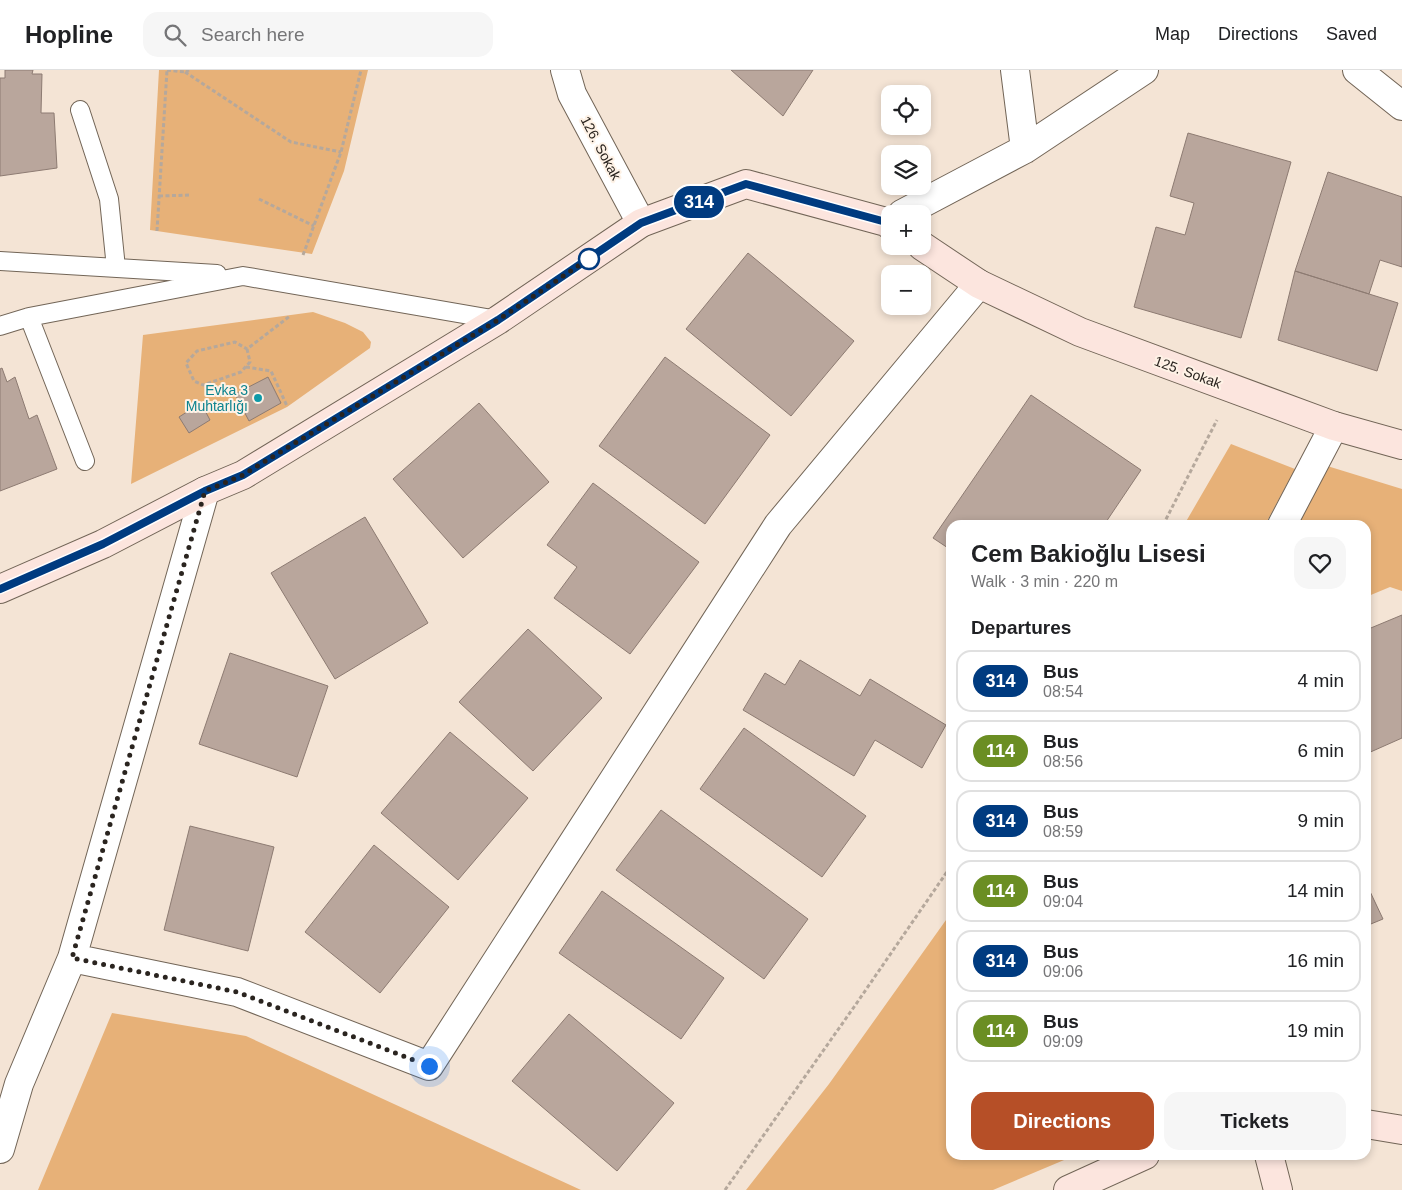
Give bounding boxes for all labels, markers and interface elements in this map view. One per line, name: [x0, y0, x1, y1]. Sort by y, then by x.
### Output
search box: [143, 12, 493, 57]
text: Hopline: [25, 21, 113, 48]
icon: search: [161, 21, 189, 49]
text: Search here: [201, 24, 305, 45]
text: Map: [1155, 24, 1190, 44]
text: Directions: [1218, 24, 1298, 44]
text: Saved: [1326, 24, 1377, 44]
map controls: [881, 85, 931, 315]
button: locate: [881, 85, 931, 135]
street label: 126. Sokak: [577, 113, 625, 184]
button: layers: [881, 145, 931, 195]
line badge: 314: [670, 186, 728, 218]
text: 314: [684, 192, 714, 212]
button: +: [881, 205, 931, 255]
unlabelled marker: [578, 248, 600, 270]
button: −: [881, 265, 931, 315]
street label: 125. Sokak: [1152, 353, 1225, 392]
place label: Evka 3 Muhtarlığı: [186, 382, 248, 414]
marker: Evka 3 Muhtarlığı: [252, 392, 264, 404]
button: heart: [1294, 537, 1346, 589]
text: Cem Bakioğlu Lisesi: [971, 540, 1206, 567]
text: Walk · 3 min · 220 m: [971, 573, 1118, 590]
text: Departures: [971, 617, 1071, 638]
text: Bus: [1043, 661, 1079, 682]
text: 4 min: [1298, 670, 1344, 691]
text: 314: [985, 671, 1016, 691]
text: 08:54: [1043, 683, 1083, 700]
text: Bus: [1043, 731, 1079, 752]
text: 6 min: [1298, 740, 1344, 761]
text: 114: [986, 741, 1015, 761]
text: 08:56: [1043, 753, 1083, 770]
text: Bus: [1043, 801, 1079, 822]
text: 9 min: [1298, 810, 1344, 831]
text: 314: [985, 811, 1016, 831]
text: 08:59: [1043, 823, 1083, 840]
text: Bus: [1043, 871, 1079, 892]
text: 14 min: [1287, 880, 1344, 901]
text: 114: [986, 881, 1015, 901]
text: 09:04: [1043, 893, 1083, 910]
text: Bus: [1043, 941, 1079, 962]
text: 16 min: [1287, 950, 1344, 971]
text: 314: [985, 951, 1016, 971]
text: 09:06: [1043, 963, 1083, 980]
text: Bus: [1043, 1011, 1079, 1032]
text: 19 min: [1287, 1020, 1344, 1041]
text: 114: [986, 1021, 1015, 1041]
text: 09:09: [1043, 1033, 1083, 1050]
your location: [417, 1054, 442, 1079]
button: Directions: [971, 1092, 1154, 1150]
button: Tickets: [1164, 1092, 1346, 1150]

